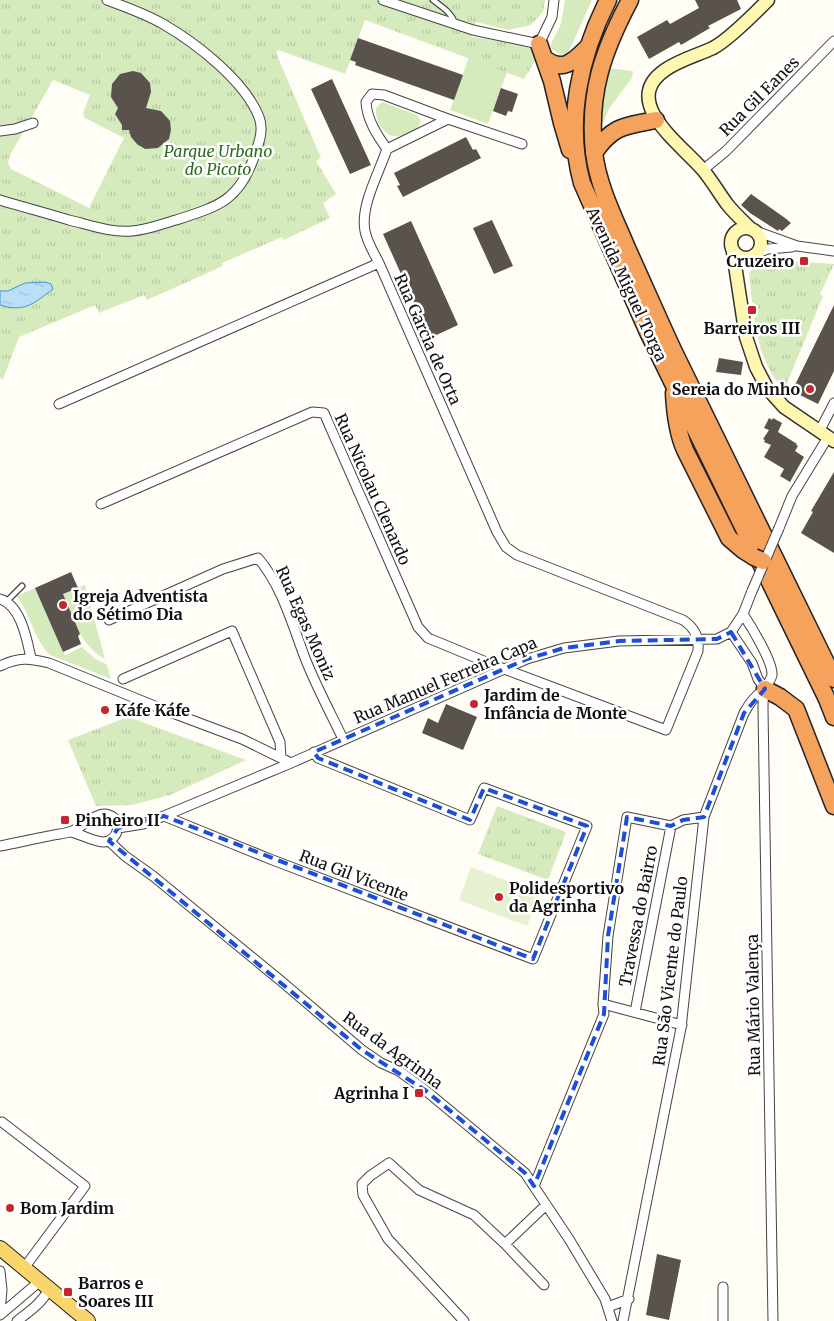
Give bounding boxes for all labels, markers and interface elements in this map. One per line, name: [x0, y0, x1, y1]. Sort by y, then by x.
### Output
street label: Rua Gil Eanes: [715, 52, 803, 140]
park label: Parque Urbano do Picoto: [164, 141, 272, 179]
street label: Avenida Miguel Torga: [582, 203, 672, 365]
place label: Cruzeiro: [726, 251, 794, 271]
marker: Cruzeiro: [798, 255, 810, 267]
street label: Rua Garcia de Orta: [390, 270, 466, 408]
marker: Barreiros III: [746, 304, 758, 316]
place label: Barreiros III: [703, 318, 801, 338]
place label: Sereia do Minho: [672, 379, 800, 399]
marker: Sereia do Minho: [804, 383, 816, 395]
street label: Rua Nicolau Clenardo: [331, 410, 415, 568]
street label: Rua Egas Moniz: [272, 563, 340, 683]
place label: Igreja Adventista do Sétimo Dia: [73, 586, 208, 624]
marker: Igreja Adventista do Sétimo Dia: [57, 599, 69, 611]
street label: Rua Manuel Ferreira Capa: [350, 632, 540, 728]
place label: Jardim de Infância de Monte: [483, 685, 627, 723]
marker: Jardim de Infância de Monte: [468, 698, 480, 710]
place label: Káfe Káfe: [115, 700, 190, 720]
marker: Káfe Káfe: [99, 704, 111, 716]
place label: Pinheiro II: [75, 810, 160, 830]
marker: Pinheiro II: [59, 814, 71, 826]
street label: Travessa do Bairro: [615, 844, 661, 988]
street label: Rua Gil Vicente: [297, 845, 411, 905]
street label: Rua São Vicente do Paulo: [648, 875, 692, 1067]
place label: Polidesportivo da Agrinha: [509, 878, 625, 916]
marker: Polidesportivo da Agrinha: [493, 891, 505, 903]
street label: Rua Mário Valença: [742, 933, 764, 1076]
street label: Rua da Agrinha: [339, 1007, 447, 1093]
place label: Agrinha I: [333, 1083, 409, 1103]
marker: Agrinha I: [413, 1087, 425, 1099]
place label: Bom Jardim: [20, 1198, 114, 1218]
marker: Bom Jardim: [4, 1202, 16, 1214]
place label: Barros e Soares III: [78, 1273, 154, 1311]
marker: Barros e Soares III: [62, 1286, 74, 1298]

